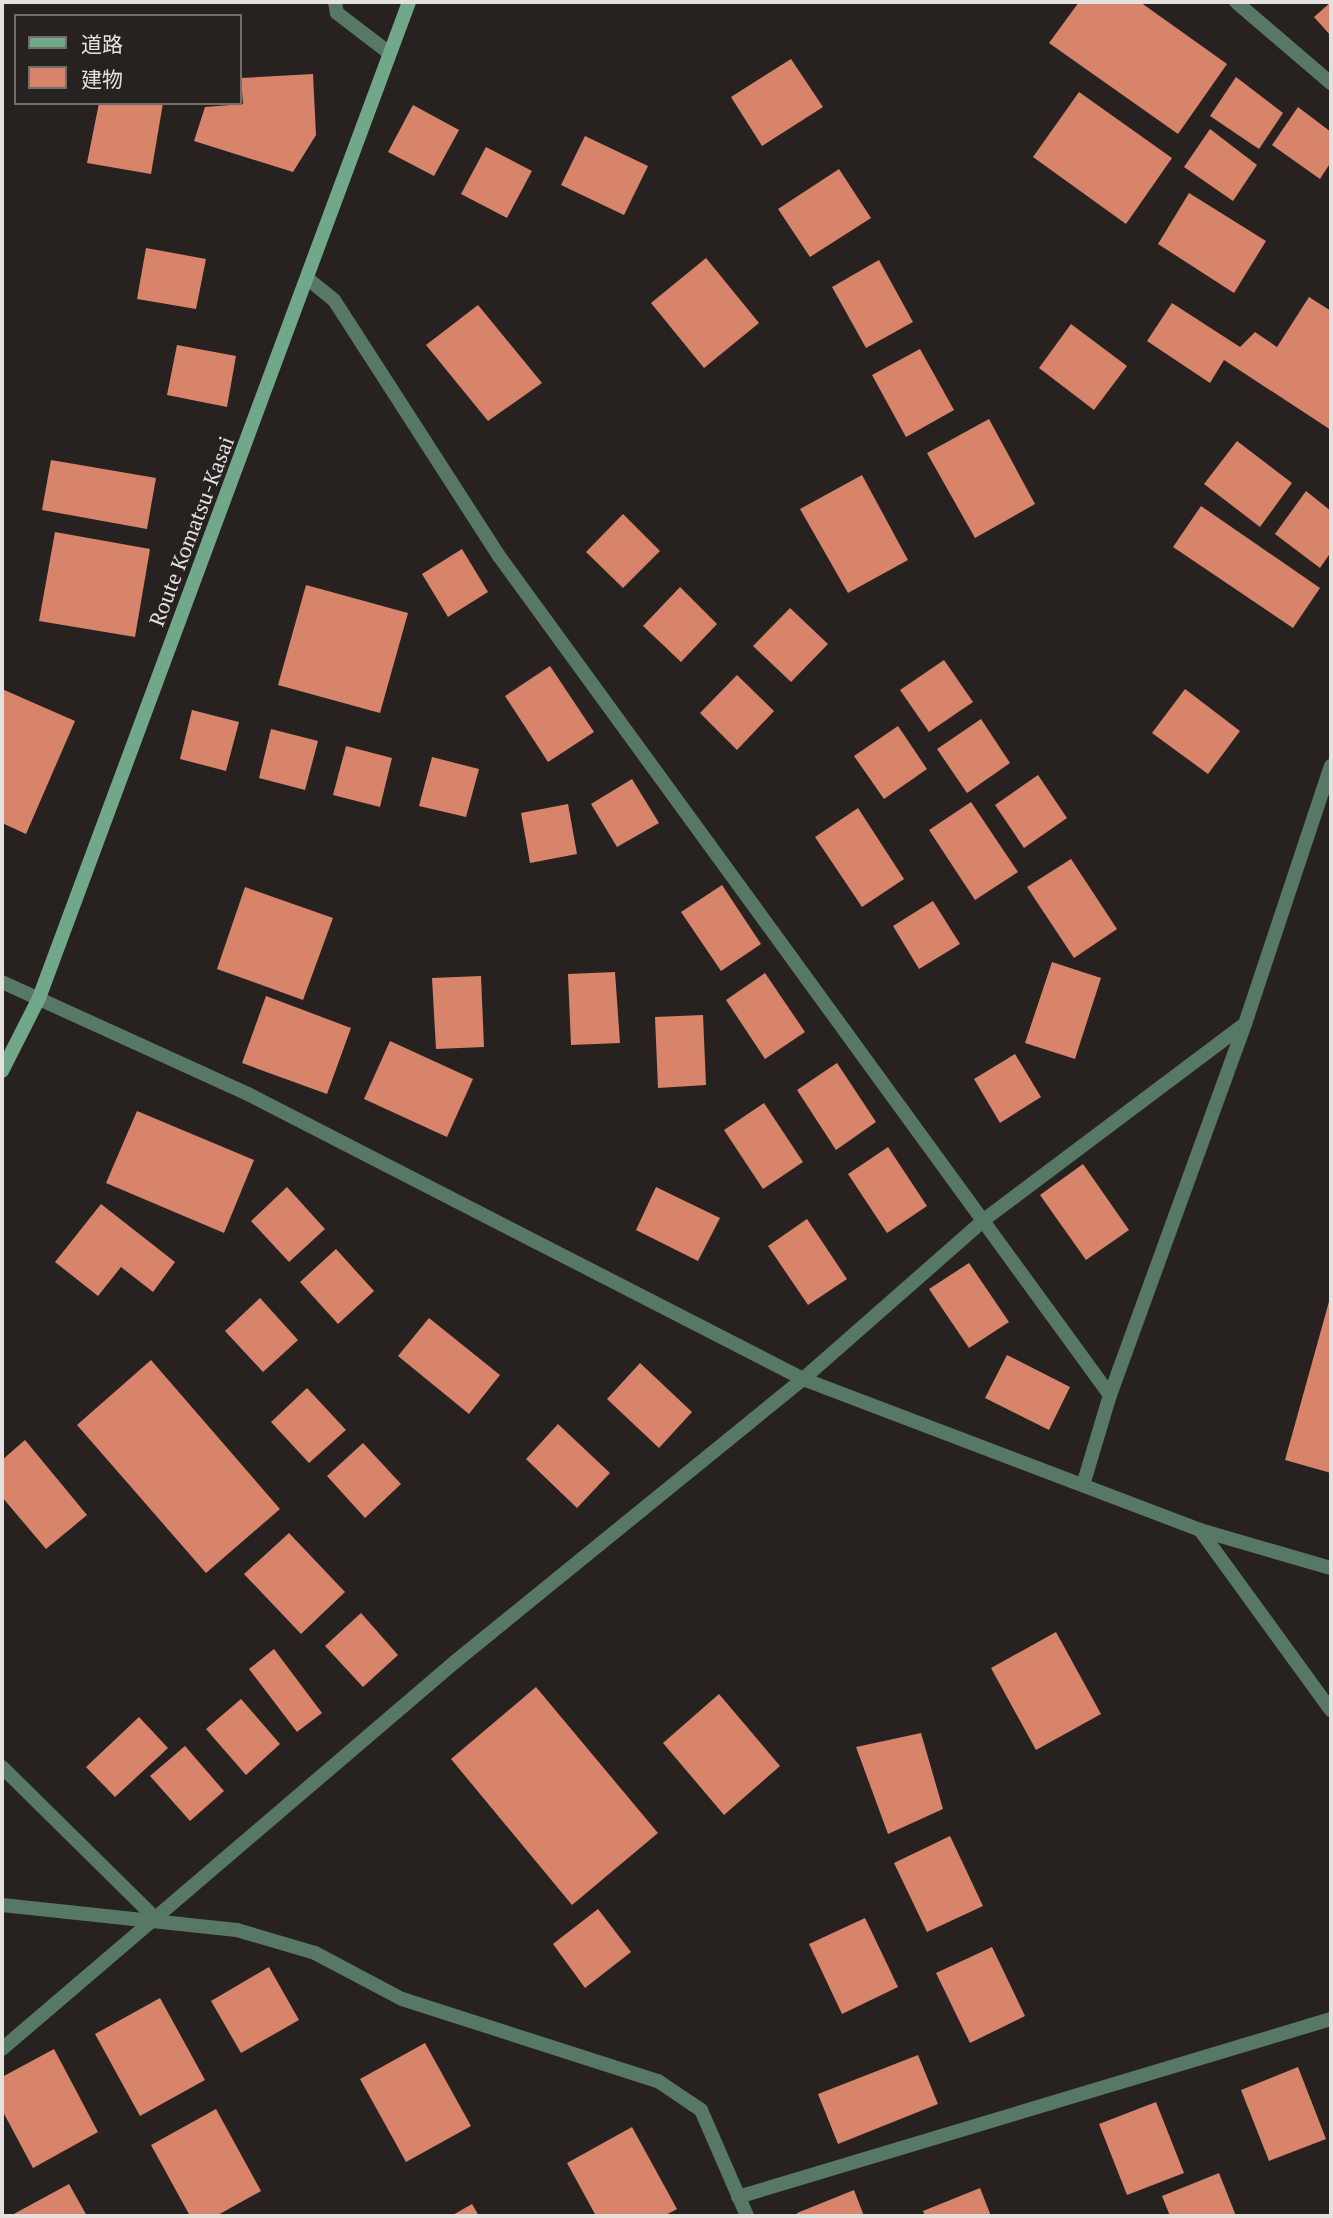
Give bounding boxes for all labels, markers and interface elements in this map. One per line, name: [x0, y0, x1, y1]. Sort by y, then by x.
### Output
legend: [14, 14, 242, 105]
text: 道路: [81, 30, 123, 58]
text: 建物: [81, 65, 123, 93]
street label: Route Komatsu-Kasai: [143, 433, 239, 629]

